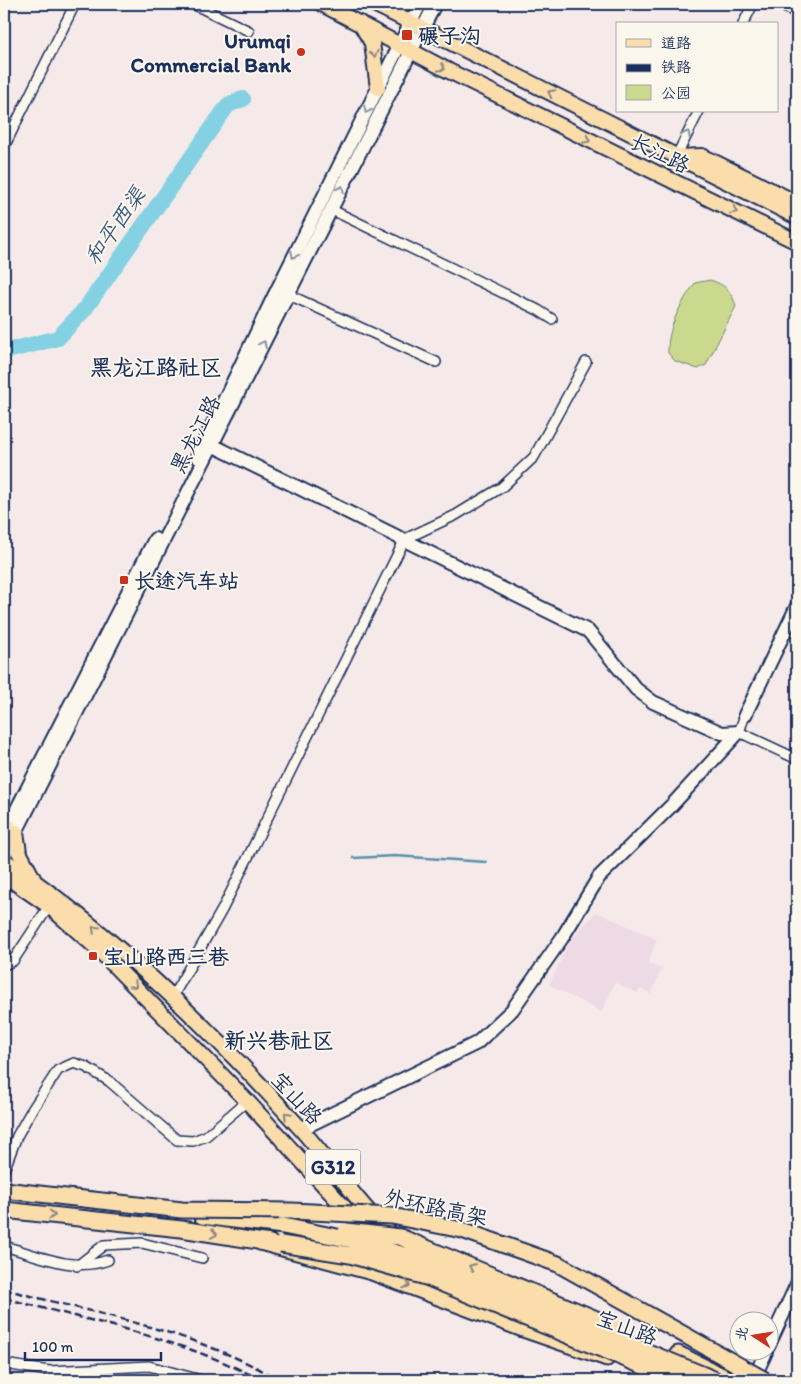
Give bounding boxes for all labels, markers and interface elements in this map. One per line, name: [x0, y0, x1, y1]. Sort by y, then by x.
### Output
legend: [616, 22, 778, 112]
place label: 碾子沟: [418, 23, 481, 48]
place label: Urumqi Commercial Bank: [130, 28, 292, 77]
marker: 碾子沟: [400, 28, 414, 42]
text: 道路: [661, 34, 691, 52]
marker: Urumqi Commercial Bank: [295, 46, 307, 58]
one-way arrow: [368, 49, 379, 58]
text: 铁路: [661, 58, 691, 76]
one-way arrow: [437, 62, 446, 72]
text: 公园: [661, 84, 691, 102]
one-way arrow: [547, 89, 556, 99]
one-way arrow: [363, 105, 373, 114]
street label: 长江路: [626, 128, 694, 178]
one-way arrow: [681, 130, 691, 139]
one-way arrow: [582, 134, 591, 144]
water label: 和平西渠: [79, 181, 152, 270]
one-way arrow: [335, 185, 345, 194]
one-way arrow: [728, 205, 737, 215]
one-way arrow: [290, 250, 300, 259]
one-way arrow: [257, 340, 267, 349]
district label: 黑龙江路社区: [90, 354, 222, 381]
street label: 黑龙江路: [165, 391, 225, 477]
place label: 长途汽车站: [134, 568, 239, 593]
marker: 长途汽车站: [118, 574, 130, 586]
one-way arrow: [91, 926, 100, 935]
place label: 宝山路西三巷: [103, 944, 230, 969]
marker: 宝山路西三巷: [87, 950, 99, 962]
one-way arrow: [128, 980, 137, 989]
district label: 新兴巷社区: [224, 1027, 334, 1054]
street label: 宝山路: [266, 1066, 328, 1130]
one-way arrow: [284, 1112, 293, 1121]
road number: G312: [306, 1150, 360, 1184]
street label: 外环路高架: [382, 1184, 490, 1230]
one-way arrow: [49, 1209, 57, 1220]
one-way arrow: [209, 1229, 218, 1239]
one-way arrow: [468, 1263, 477, 1274]
one-way arrow: [403, 1279, 411, 1289]
street label: 宝山路: [593, 1304, 661, 1350]
north arrow: [728, 1312, 778, 1362]
text: 北: [732, 1325, 752, 1342]
scale bar: [25, 1329, 161, 1361]
text: 100 m: [32, 1338, 74, 1356]

